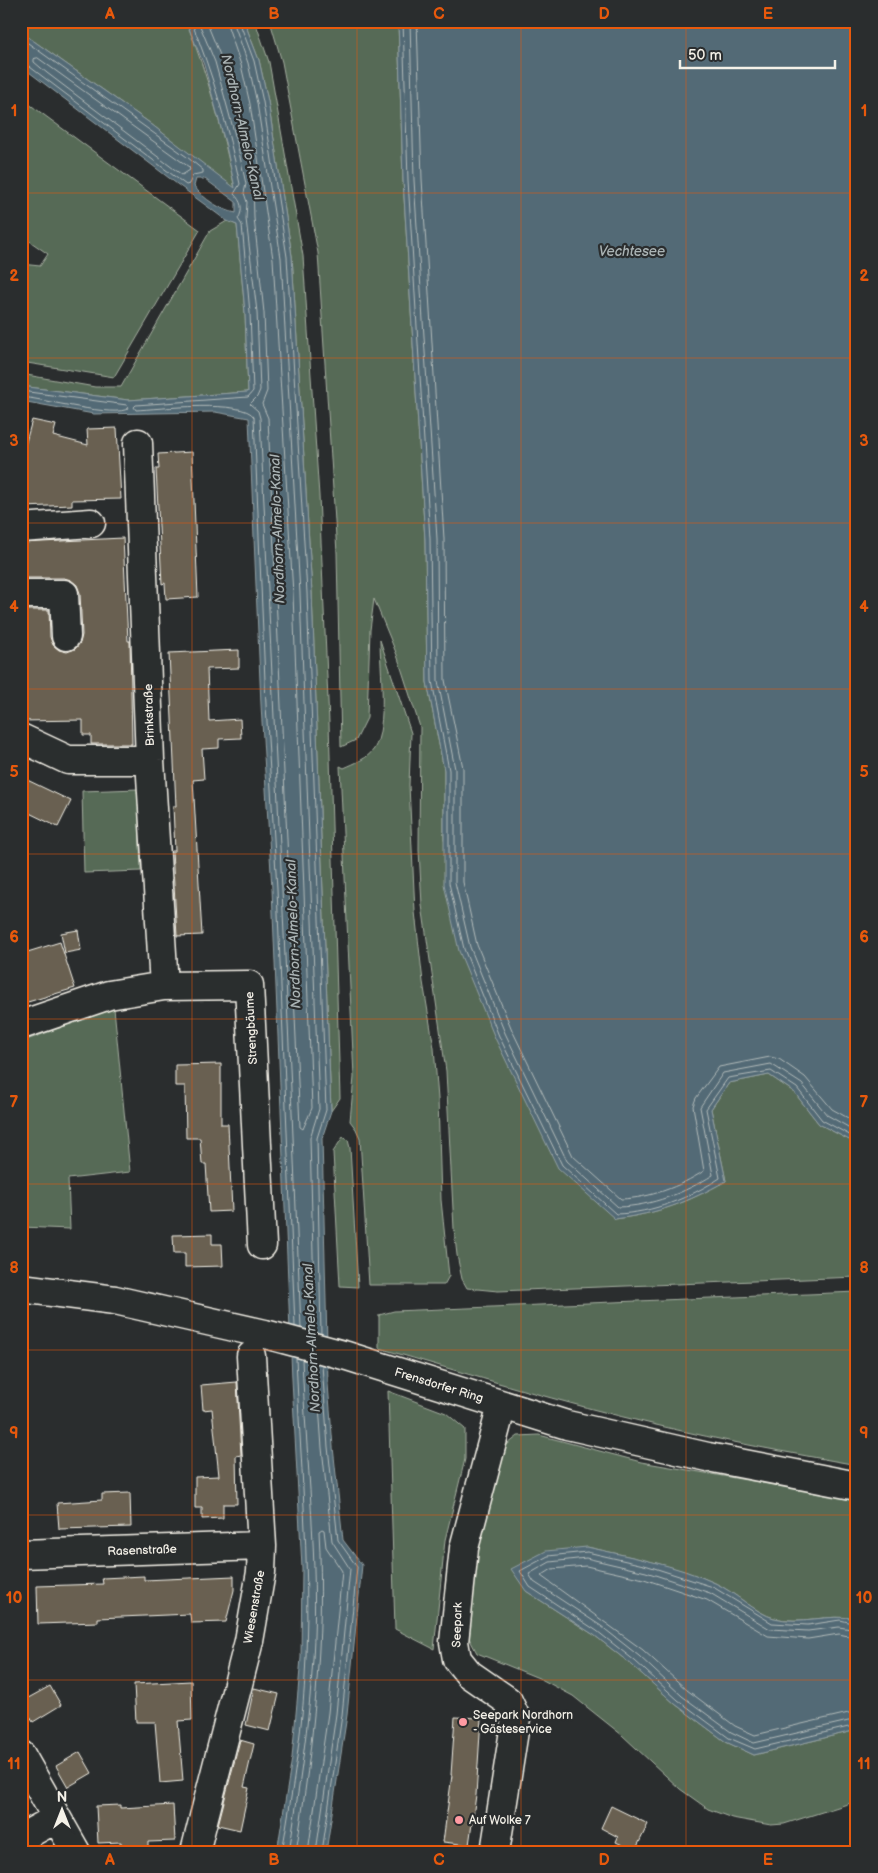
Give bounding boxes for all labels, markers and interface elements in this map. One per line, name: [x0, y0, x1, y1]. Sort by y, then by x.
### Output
text: A: [104, 5, 115, 24]
text: B: [268, 5, 280, 24]
text: C: [433, 5, 445, 24]
text: D: [598, 5, 610, 24]
text: E: [763, 5, 773, 24]
scale bar: [680, 38, 836, 70]
text: 50 m: [688, 46, 722, 65]
water label: Nordhorn-Almelo-Kanal: [217, 52, 268, 202]
text: 1: [11, 102, 17, 121]
text: 1: [861, 102, 867, 121]
water label: Vechtesee: [599, 243, 665, 260]
text: 2: [9, 267, 19, 286]
text: 2: [859, 267, 869, 286]
text: 3: [9, 432, 19, 451]
text: 3: [859, 432, 869, 451]
water label: Nordhorn-Almelo-Kanal: [266, 453, 289, 604]
text: 4: [9, 598, 19, 617]
text: 4: [859, 598, 869, 617]
street label: Brinkstraße: [141, 684, 158, 746]
text: 5: [9, 763, 19, 782]
text: 5: [859, 763, 869, 782]
water label: Nordhorn-Almelo-Kanal: [282, 858, 305, 1009]
text: 6: [9, 928, 19, 947]
text: 6: [859, 928, 869, 947]
street label: Strengbäume: [242, 991, 261, 1065]
text: 7: [10, 1093, 19, 1112]
text: 7: [860, 1093, 869, 1112]
text: 8: [9, 1259, 19, 1278]
text: 8: [859, 1259, 869, 1278]
water label: Nordhorn-Almelo-Kanal: [299, 1262, 324, 1413]
street label: Frensdorfer Ring: [393, 1365, 485, 1406]
text: 9: [9, 1424, 19, 1443]
text: 9: [859, 1424, 869, 1443]
street label: Rasenstraße: [107, 1542, 177, 1559]
street label: Wiesenstraße: [241, 1569, 268, 1645]
text: 10: [6, 1589, 22, 1608]
text: 10: [856, 1589, 872, 1608]
street label: Seepark: [449, 1602, 466, 1648]
place label: Seepark Nordhorn - Gästeservice: [473, 1708, 573, 1737]
marker: Seepark Nordhorn - Gästeservice: [457, 1716, 469, 1728]
text: 11: [7, 1755, 21, 1774]
text: 11: [857, 1755, 871, 1774]
north arrow: [38, 1786, 88, 1836]
text: N: [57, 1789, 67, 1806]
place label: Auf Wolke 7: [469, 1813, 531, 1828]
marker: Auf Wolke 7: [453, 1814, 465, 1826]
text: A: [104, 1851, 115, 1870]
text: B: [268, 1851, 280, 1870]
text: C: [433, 1851, 445, 1870]
text: D: [598, 1851, 610, 1870]
text: E: [763, 1851, 773, 1870]

